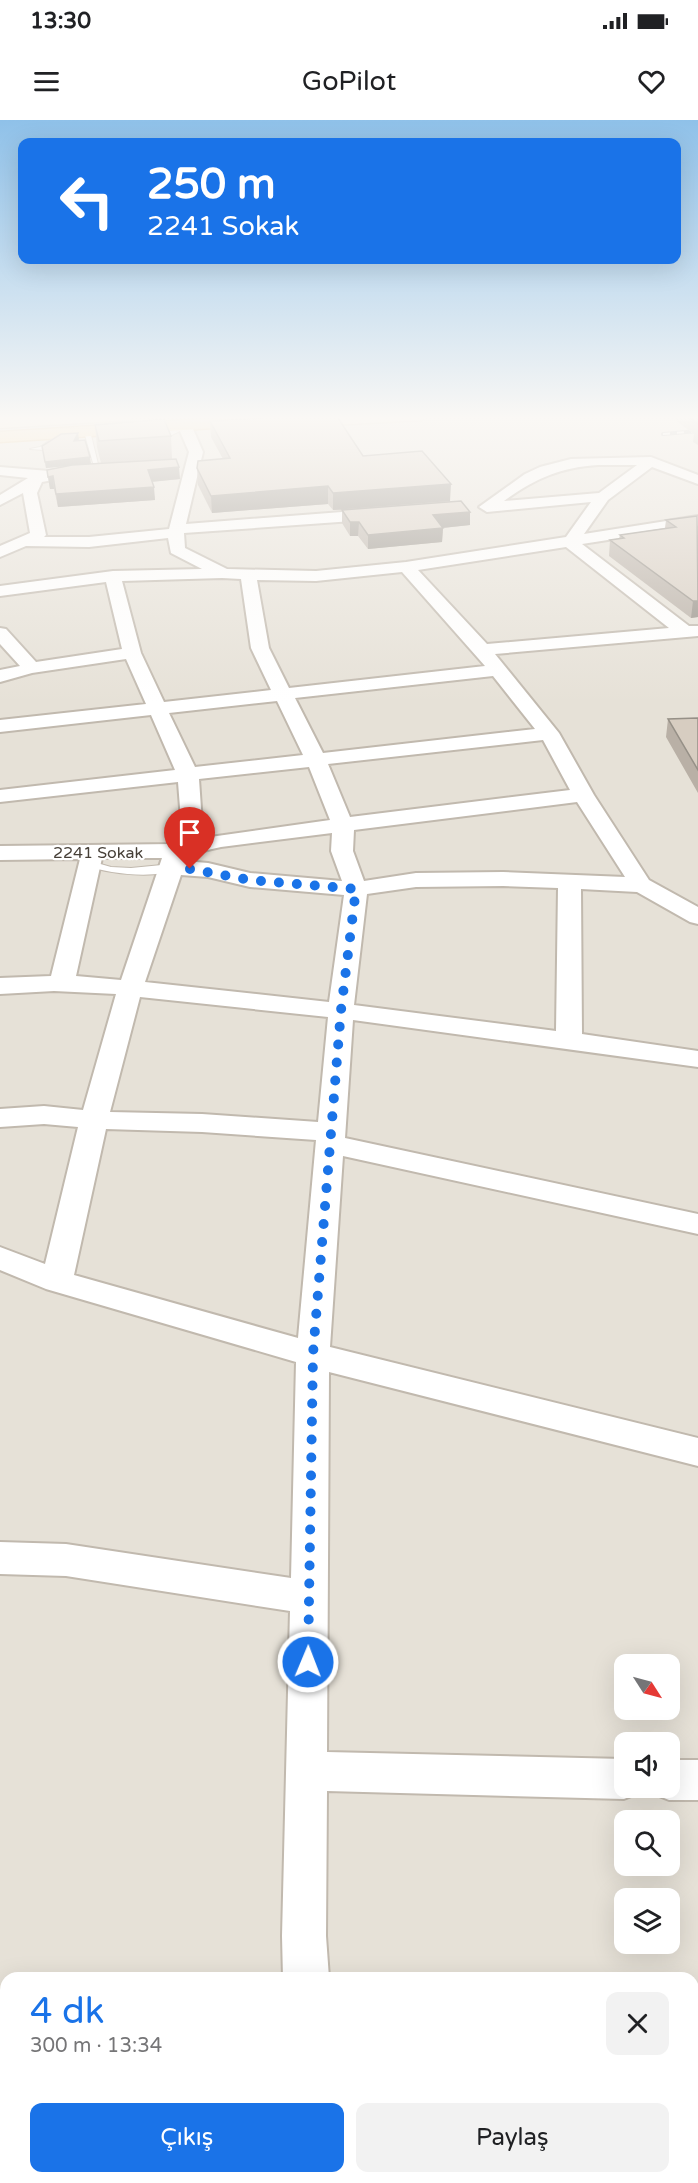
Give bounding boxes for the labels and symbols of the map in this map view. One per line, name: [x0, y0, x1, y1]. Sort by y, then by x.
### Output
pin: [164, 807, 215, 869]
street label: 2241 Sokak: [53, 843, 143, 863]
position arrow: [276, 1630, 340, 1694]
north arrow: [614, 1654, 680, 1720]

